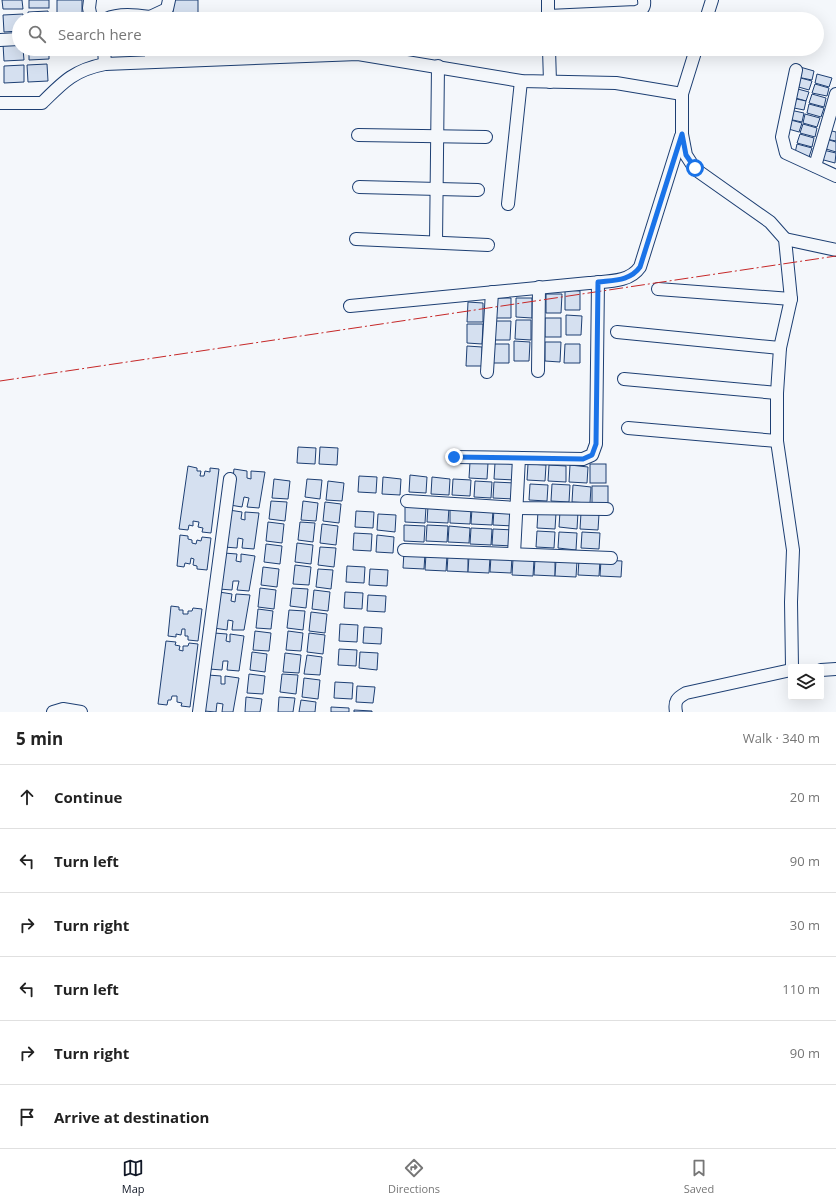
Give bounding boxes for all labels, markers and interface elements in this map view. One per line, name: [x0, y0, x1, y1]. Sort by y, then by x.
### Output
search box: [12, 12, 824, 56]
icon: search: [26, 23, 48, 45]
text: Search here: [58, 24, 142, 44]
route start: [686, 159, 704, 177]
route end: [445, 448, 463, 466]
map controls: [788, 664, 824, 700]
button: layers: [788, 664, 824, 700]
text: 5 min: [16, 727, 63, 750]
text: Walk · 340 m: [743, 729, 820, 747]
icon: ahead: [16, 786, 38, 808]
text: Continue: [54, 787, 122, 807]
text: 20 m: [790, 788, 820, 806]
icon: left: [16, 850, 38, 872]
text: Turn left: [54, 851, 119, 871]
text: 90 m: [790, 852, 820, 870]
icon: right: [16, 914, 38, 936]
text: Turn right: [54, 915, 129, 935]
text: 30 m: [790, 916, 820, 934]
icon: left: [16, 978, 38, 1000]
text: Turn left: [54, 979, 119, 999]
text: 110 m: [782, 980, 820, 998]
icon: right: [16, 1042, 38, 1064]
text: Turn right: [54, 1043, 129, 1063]
text: 90 m: [790, 1044, 820, 1062]
icon: arrive: [16, 1106, 38, 1128]
text: Arrive at destination: [54, 1107, 209, 1127]
tab: Map: [122, 1157, 145, 1196]
tab: Directions: [388, 1157, 440, 1196]
tab: Saved: [684, 1157, 714, 1196]

